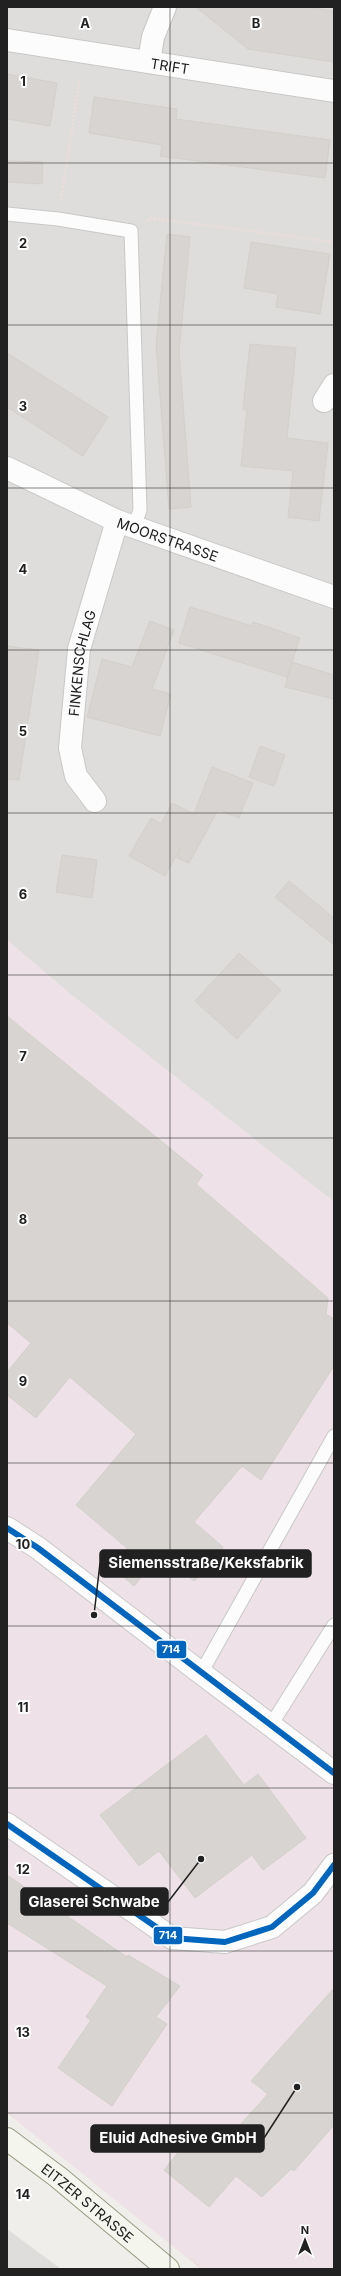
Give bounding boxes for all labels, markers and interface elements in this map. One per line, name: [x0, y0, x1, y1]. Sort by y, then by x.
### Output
text: A: [80, 15, 90, 31]
text: B: [252, 15, 261, 31]
street label: TRIFT: [149, 54, 191, 77]
text: 1: [20, 73, 26, 89]
text: 2: [19, 235, 27, 251]
text: 3: [19, 398, 27, 414]
street label: MOORSTRASSE: [115, 513, 221, 564]
text: 4: [19, 561, 28, 577]
street label: FINKENSCHLAG: [64, 608, 99, 717]
text: 5: [19, 723, 27, 739]
text: 6: [19, 886, 27, 902]
text: 7: [19, 1048, 27, 1064]
text: 8: [19, 1211, 27, 1227]
text: 9: [19, 1373, 27, 1389]
text: 10: [16, 1536, 30, 1552]
callout: Siemensstraße/Keksfabrik: [100, 1550, 311, 1577]
text: Siemensstraße/Keksfabrik: [108, 1553, 304, 1572]
line badge: 714: [156, 1640, 187, 1659]
text: 714: [162, 1642, 180, 1656]
text: 11: [17, 1699, 29, 1715]
text: 12: [16, 1861, 30, 1877]
callout: Glaserei Schwabe: [21, 1888, 168, 1915]
text: Glaserei Schwabe: [28, 1892, 160, 1911]
line badge: 714: [153, 1926, 183, 1945]
text: 714: [159, 1928, 177, 1942]
text: 13: [16, 2024, 30, 2040]
callout: Eluid Adhesive GmbH: [91, 2125, 264, 2152]
text: Eluid Adhesive GmbH: [99, 2128, 257, 2147]
street label: EITZER STRASSE: [39, 2160, 138, 2246]
text: 14: [16, 2186, 30, 2202]
north arrow: [285, 2220, 325, 2260]
text: N: [301, 2223, 309, 2237]

